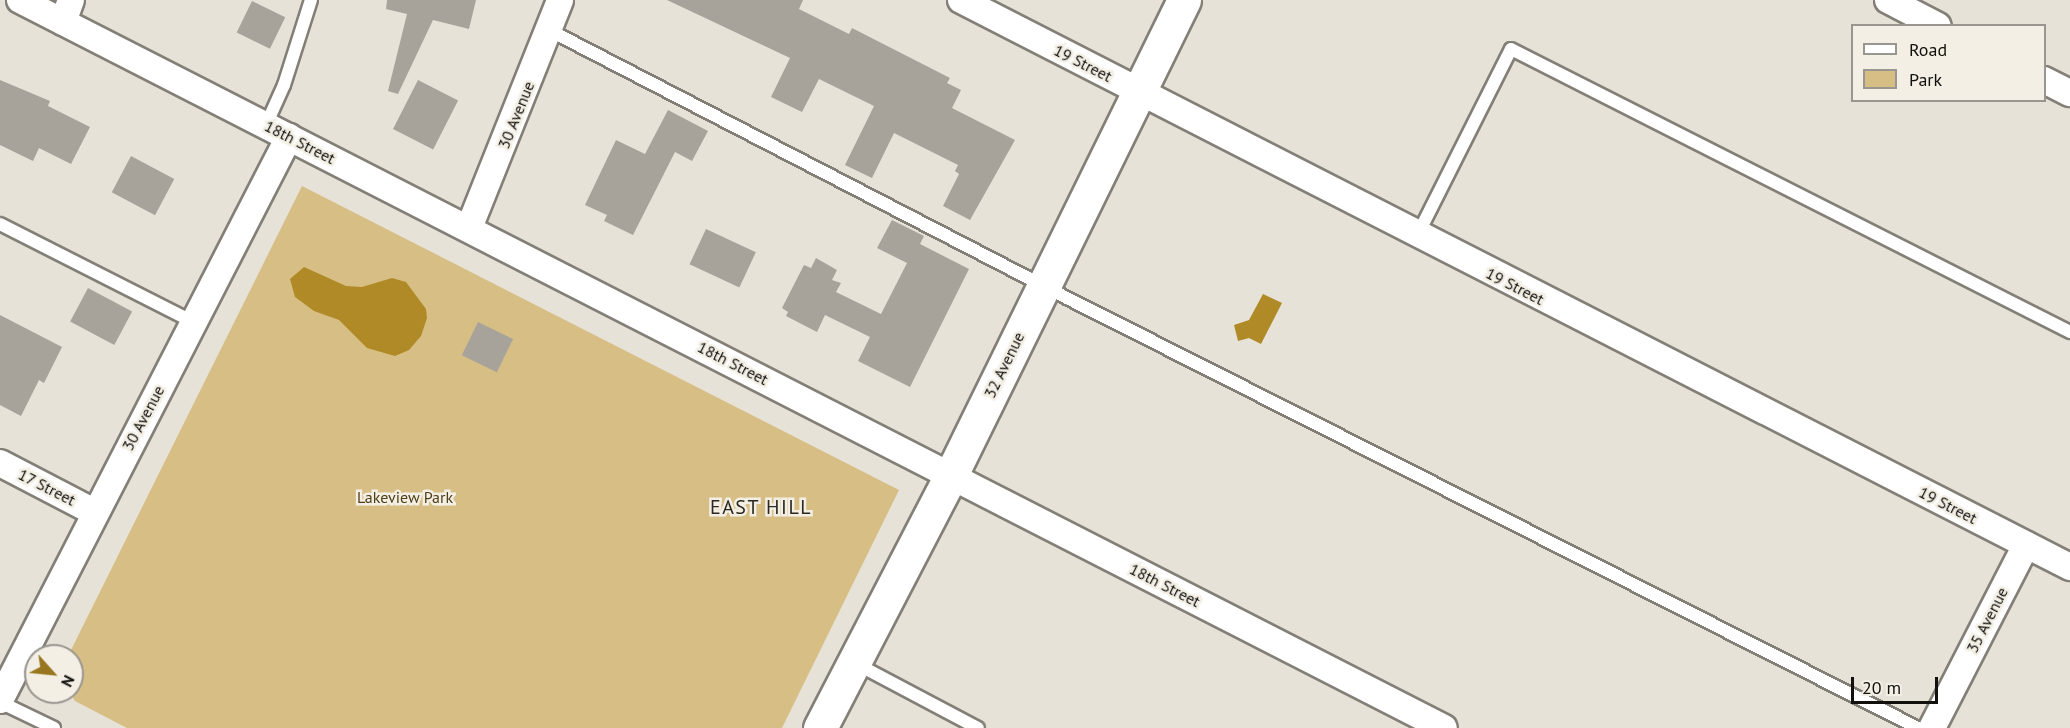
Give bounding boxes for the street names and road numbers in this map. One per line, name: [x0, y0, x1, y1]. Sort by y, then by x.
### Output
street label: 19 Street: [1051, 40, 1115, 86]
street label: 30 Avenue: [494, 78, 538, 152]
street label: 18th Street: [261, 116, 339, 168]
street label: 19 Street: [1483, 263, 1547, 309]
street label: 32 Avenue: [980, 329, 1028, 401]
street label: 18th Street: [694, 337, 772, 389]
street label: 30 Avenue: [118, 382, 168, 454]
street label: 17 Street: [15, 464, 79, 510]
street label: 19 Street: [1916, 482, 1980, 528]
street label: 18th Street: [1126, 559, 1204, 611]
street label: 35 Avenue: [1962, 584, 2012, 656]

